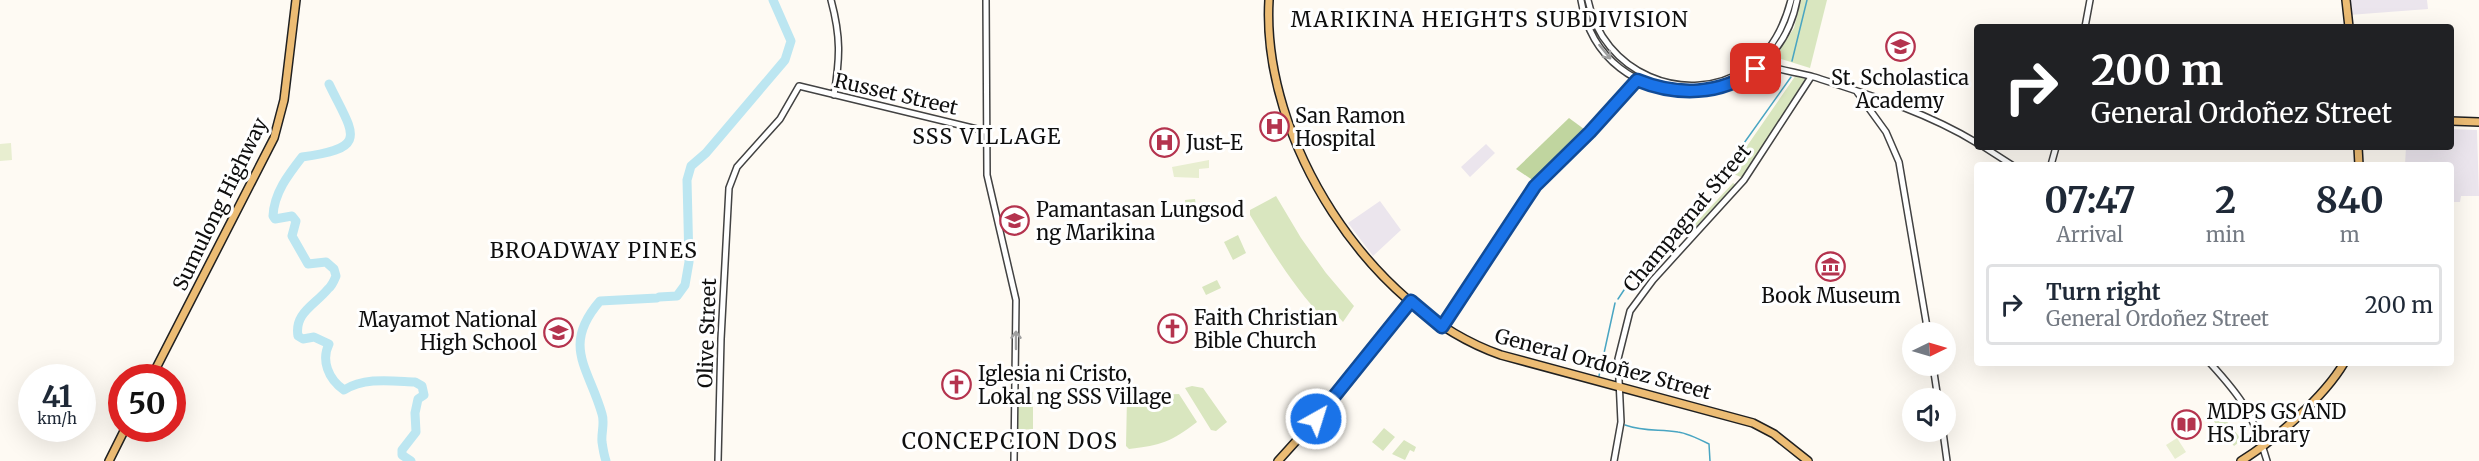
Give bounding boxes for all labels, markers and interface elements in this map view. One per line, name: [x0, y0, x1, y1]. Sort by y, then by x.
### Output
district label: MARIKINA HEIGHTS SUBDIVISION: [1291, 6, 1689, 33]
school or university icon: St. Scholastica Academy: [1884, 31, 1916, 63]
pin: [1730, 43, 1781, 94]
one-way arrow: [1598, 44, 1612, 59]
text: 200 m: [2091, 44, 2223, 96]
icon: right: [1992, 48, 2070, 126]
icon: arrive: [1739, 52, 1772, 85]
place label: St. Scholastica Academy: [1831, 65, 1969, 113]
street label: Russet Street: [832, 67, 960, 120]
text: General Ordoñez Street: [2091, 96, 2392, 130]
place label: San Ramon Hospital: [1295, 103, 1405, 151]
hospital icon: San Ramon Hospital: [1258, 111, 1290, 143]
street label: Sumulong Highway: [167, 113, 272, 294]
district label: SSS VILLAGE: [912, 123, 1062, 150]
hospital icon: Just-E: [1149, 127, 1181, 159]
place label: Just-E: [1185, 130, 1243, 155]
street label: Champagnat Street: [1617, 138, 1756, 297]
text: 07:47: [2044, 178, 2136, 223]
text: 2: [2215, 178, 2236, 223]
text: 840: [2316, 178, 2384, 223]
place label: Pamantasan Lungsod ng Marikina: [1036, 197, 1244, 245]
school or university icon: Pamantasan Lungsod ng Marikina: [999, 205, 1031, 237]
text: Arrival: [2056, 222, 2123, 247]
text: min: [2206, 222, 2245, 247]
text: m: [2340, 222, 2360, 247]
district label: BROADWAY PINES: [490, 237, 698, 264]
museum icon: Book Museum: [1815, 250, 1847, 282]
street label: Olive Street: [692, 277, 721, 388]
text: Turn right: [2046, 278, 2160, 306]
place label: Book Museum: [1761, 283, 1901, 308]
icon: right: [1995, 288, 2028, 321]
text: 200 m: [2365, 291, 2433, 319]
place label: Faith Christian Bible Church: [1194, 305, 1338, 353]
text: General Ordoñez Street: [2046, 306, 2269, 331]
place label: Mayamot National High School: [359, 307, 537, 355]
church icon: Faith Christian Bible Church: [1157, 313, 1189, 345]
school or university icon: Mayamot National High School: [542, 316, 574, 348]
north arrow: [1902, 322, 1956, 376]
map controls: [1902, 322, 1956, 442]
street label: General Ordoñez Street: [1492, 323, 1714, 404]
one-way arrow: [1010, 330, 1022, 350]
place label: Iglesia ni Cristo, Lokal ng SSS Village: [978, 361, 1171, 409]
speed limit sign: 50: [108, 364, 186, 442]
church icon: Iglesia ni Cristo, Lokal ng SSS Village: [941, 369, 973, 401]
text: 41: [41, 377, 73, 415]
position arrow: [1284, 387, 1348, 451]
button: sound: [1902, 388, 1956, 442]
place label: MDPS GS AND HS Library: [2207, 399, 2346, 447]
library icon: MDPS GS AND HS Library: [2170, 408, 2202, 440]
text: km/h: [37, 409, 77, 428]
district label: CONCEPCION DOS: [902, 427, 1118, 455]

